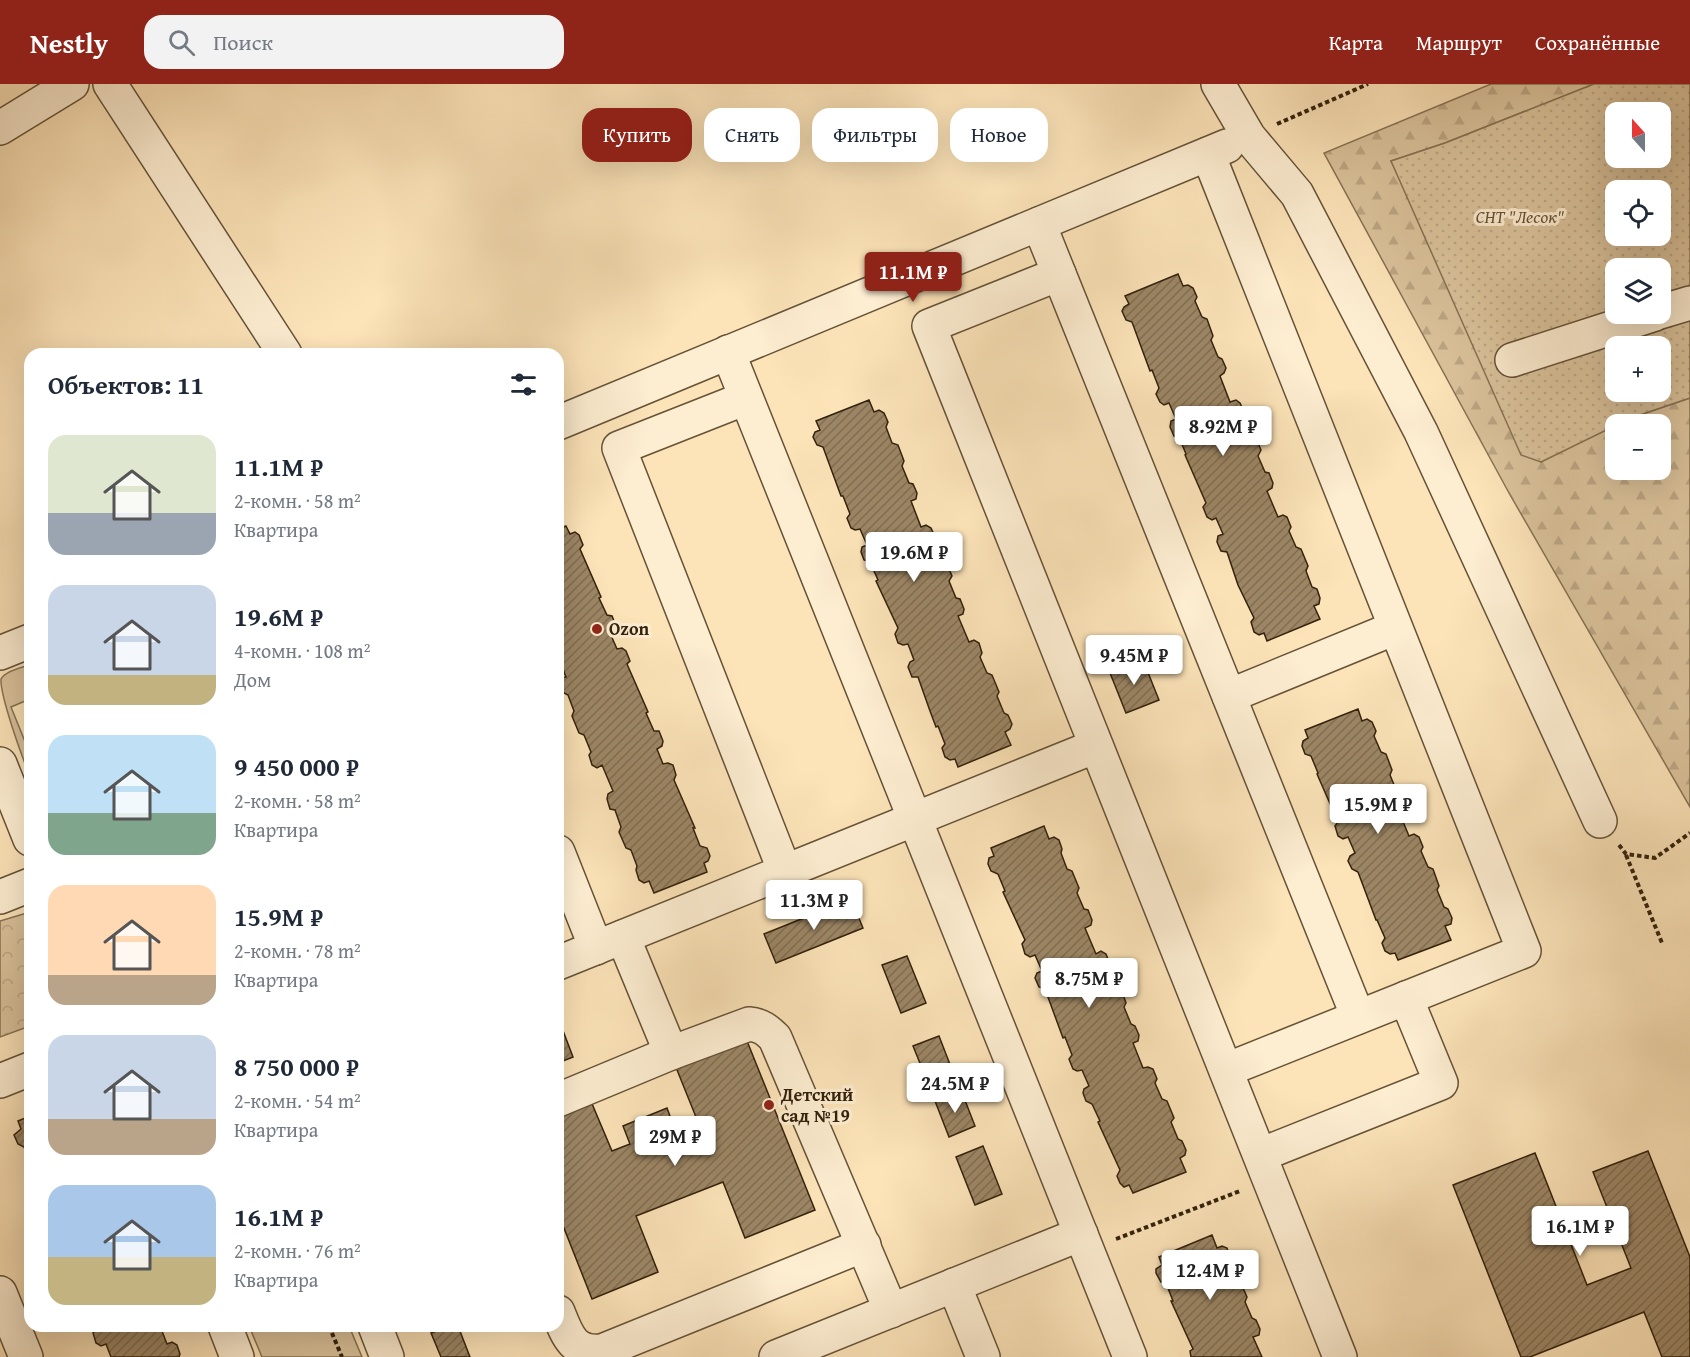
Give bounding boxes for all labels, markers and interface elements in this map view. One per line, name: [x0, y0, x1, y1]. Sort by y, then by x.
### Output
search box: [144, 15, 564, 69]
text: Nestly: [30, 22, 108, 63]
icon: search: [165, 26, 198, 59]
text: Поиск: [213, 26, 273, 58]
text: Карта: [1329, 27, 1383, 58]
text: Маршрут: [1416, 27, 1502, 58]
text: Сохранённые: [1535, 27, 1660, 58]
north arrow: [1605, 102, 1671, 168]
map controls: [1605, 102, 1671, 480]
chip: Купить: [582, 108, 692, 162]
chip: Снять: [704, 108, 800, 162]
chip: Фильтры: [812, 108, 938, 162]
chip: Новое: [950, 108, 1048, 162]
button: locate: [1605, 180, 1671, 246]
park label: СНТ "Лесок": [1476, 203, 1564, 230]
pin: 11.1M ₽: [858, 252, 968, 303]
text: 11.1M ₽: [879, 257, 947, 286]
button: layers: [1605, 258, 1671, 324]
button: +: [1605, 336, 1671, 402]
text: Объектов: 11: [48, 365, 204, 404]
icon: filters: [507, 368, 540, 401]
pin: 8.92M ₽: [1168, 406, 1278, 457]
text: 8.92M ₽: [1189, 411, 1257, 440]
button: −: [1605, 414, 1671, 480]
text: 11.1M ₽: [234, 447, 323, 486]
icon: home: [96, 459, 168, 531]
text: 2-комн. · 58 m²: [234, 486, 361, 515]
text: Квартира: [234, 515, 318, 544]
pin: 19.6M ₽: [859, 532, 969, 583]
text: 19.6M ₽: [880, 537, 948, 566]
text: 19.6M ₽: [234, 597, 323, 636]
icon: home: [96, 609, 168, 681]
place label: Ozon: [609, 615, 649, 642]
marker: Ozon: [590, 622, 604, 636]
pin: 9.45M ₽: [1079, 635, 1189, 686]
text: 4-комн. · 108 m²: [234, 636, 370, 665]
text: 9.45M ₽: [1100, 640, 1168, 669]
text: Дом: [234, 665, 271, 694]
text: 9 450 000 ₽: [234, 747, 359, 786]
icon: home: [96, 759, 168, 831]
pin: 15.9M ₽: [1323, 784, 1433, 835]
text: 2-комн. · 58 m²: [234, 786, 361, 815]
text: 15.9M ₽: [1344, 789, 1412, 818]
text: Квартира: [234, 815, 318, 844]
pin: 11.3M ₽: [759, 880, 869, 931]
text: 11.3M ₽: [780, 885, 848, 914]
text: 15.9M ₽: [234, 897, 323, 936]
icon: home: [96, 909, 168, 981]
text: 2-комн. · 78 m²: [234, 936, 361, 965]
pin: 8.75M ₽: [1034, 958, 1144, 1009]
text: 8.75M ₽: [1055, 963, 1123, 992]
text: Квартира: [234, 965, 318, 994]
text: 8 750 000 ₽: [234, 1047, 359, 1086]
icon: home: [96, 1059, 168, 1131]
pin: 24.5M ₽: [900, 1063, 1010, 1114]
text: 24.5M ₽: [921, 1068, 989, 1097]
place label: Детский сад №19: [780, 1081, 853, 1129]
text: 2-комн. · 54 m²: [234, 1086, 361, 1115]
marker: Детский сад №19: [762, 1098, 776, 1112]
text: Квартира: [234, 1115, 318, 1144]
pin: 29M ₽: [633, 1116, 717, 1167]
text: 29M ₽: [649, 1121, 701, 1150]
text: 16.1M ₽: [234, 1197, 323, 1236]
pin: 16.1M ₽: [1525, 1206, 1635, 1257]
icon: home: [96, 1209, 168, 1281]
text: 16.1M ₽: [1546, 1211, 1614, 1240]
text: 2-комн. · 76 m²: [234, 1236, 361, 1265]
pin: 12.4M ₽: [1155, 1250, 1265, 1301]
text: 12.4M ₽: [1176, 1255, 1244, 1284]
text: Квартира: [234, 1265, 318, 1294]

